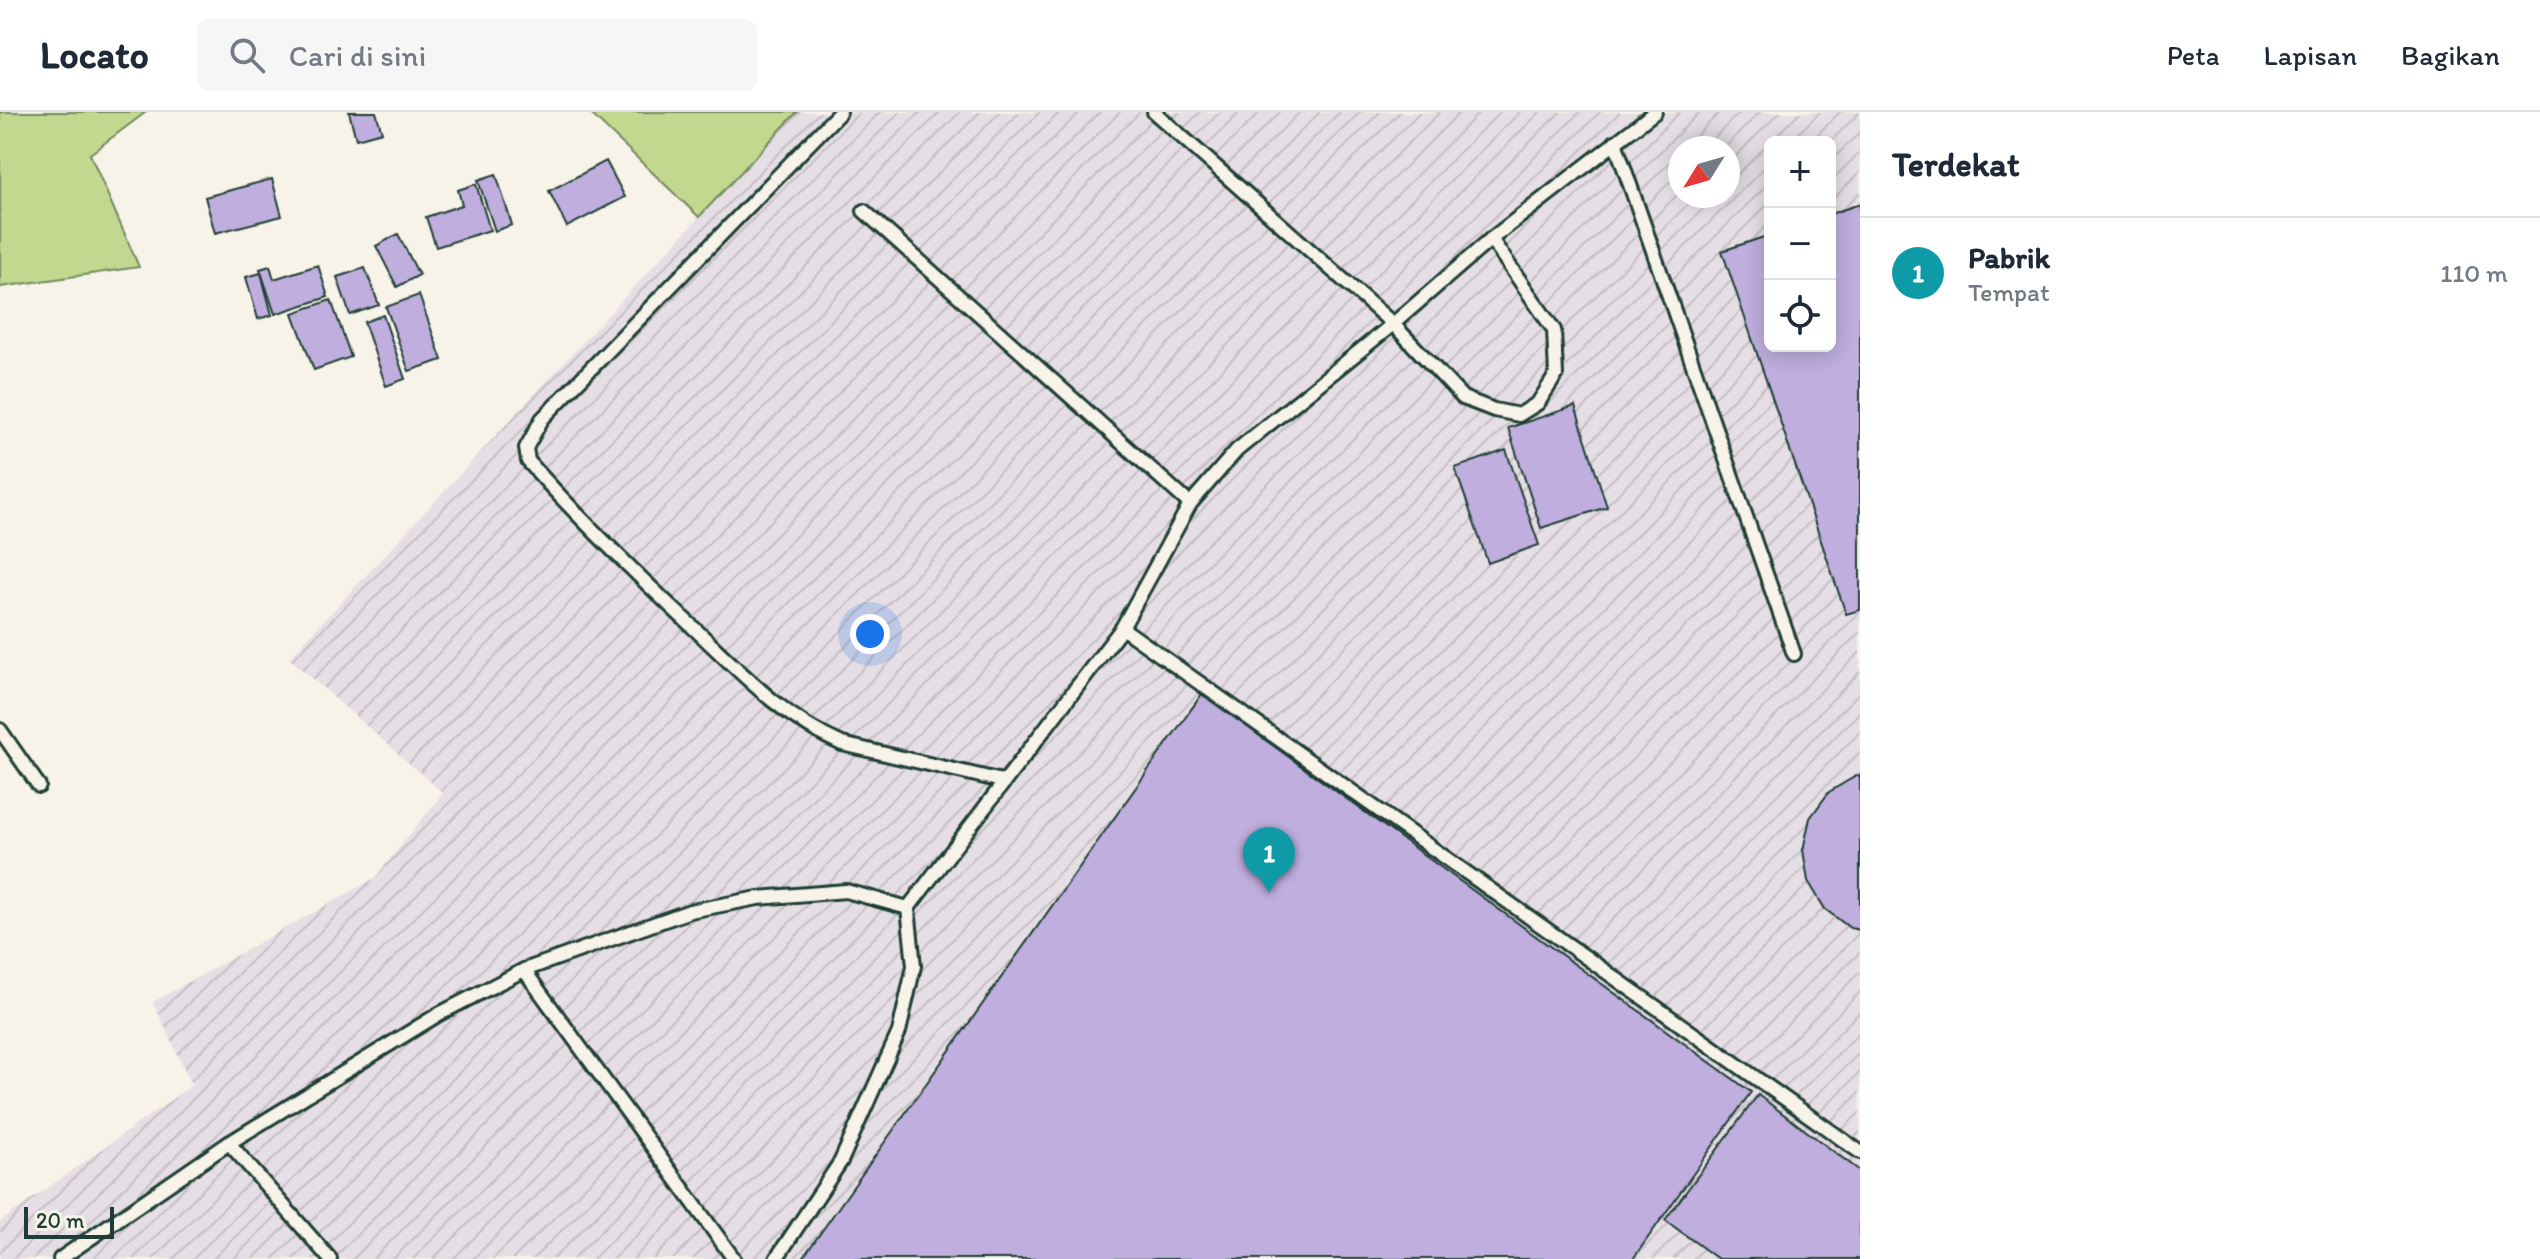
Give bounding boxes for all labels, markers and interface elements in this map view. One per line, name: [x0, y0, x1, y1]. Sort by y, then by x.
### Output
search box: [197, 19, 757, 91]
text: Locato: [40, 32, 149, 78]
icon: search: [225, 33, 269, 77]
text: Cari di sini: [289, 37, 426, 74]
text: Peta: [2167, 38, 2220, 72]
text: Lapisan: [2264, 38, 2357, 72]
text: Bagikan: [2401, 38, 2500, 72]
north arrow: [1668, 136, 1740, 208]
map controls: [1764, 136, 1836, 352]
button: +: [1764, 136, 1836, 208]
text: Terdekat: [1892, 144, 2020, 185]
button: −: [1764, 208, 1836, 280]
text: Pabrik: [1968, 239, 2050, 276]
text: 1: [1912, 257, 1924, 289]
text: 110 m: [2440, 257, 2508, 289]
text: Tempat: [1968, 276, 2050, 308]
button: locate: [1764, 280, 1836, 352]
your location: [850, 614, 890, 654]
pin: 1: [1243, 827, 1295, 893]
scale bar: [24, 1203, 114, 1239]
text: 20 m: [36, 1207, 85, 1234]

